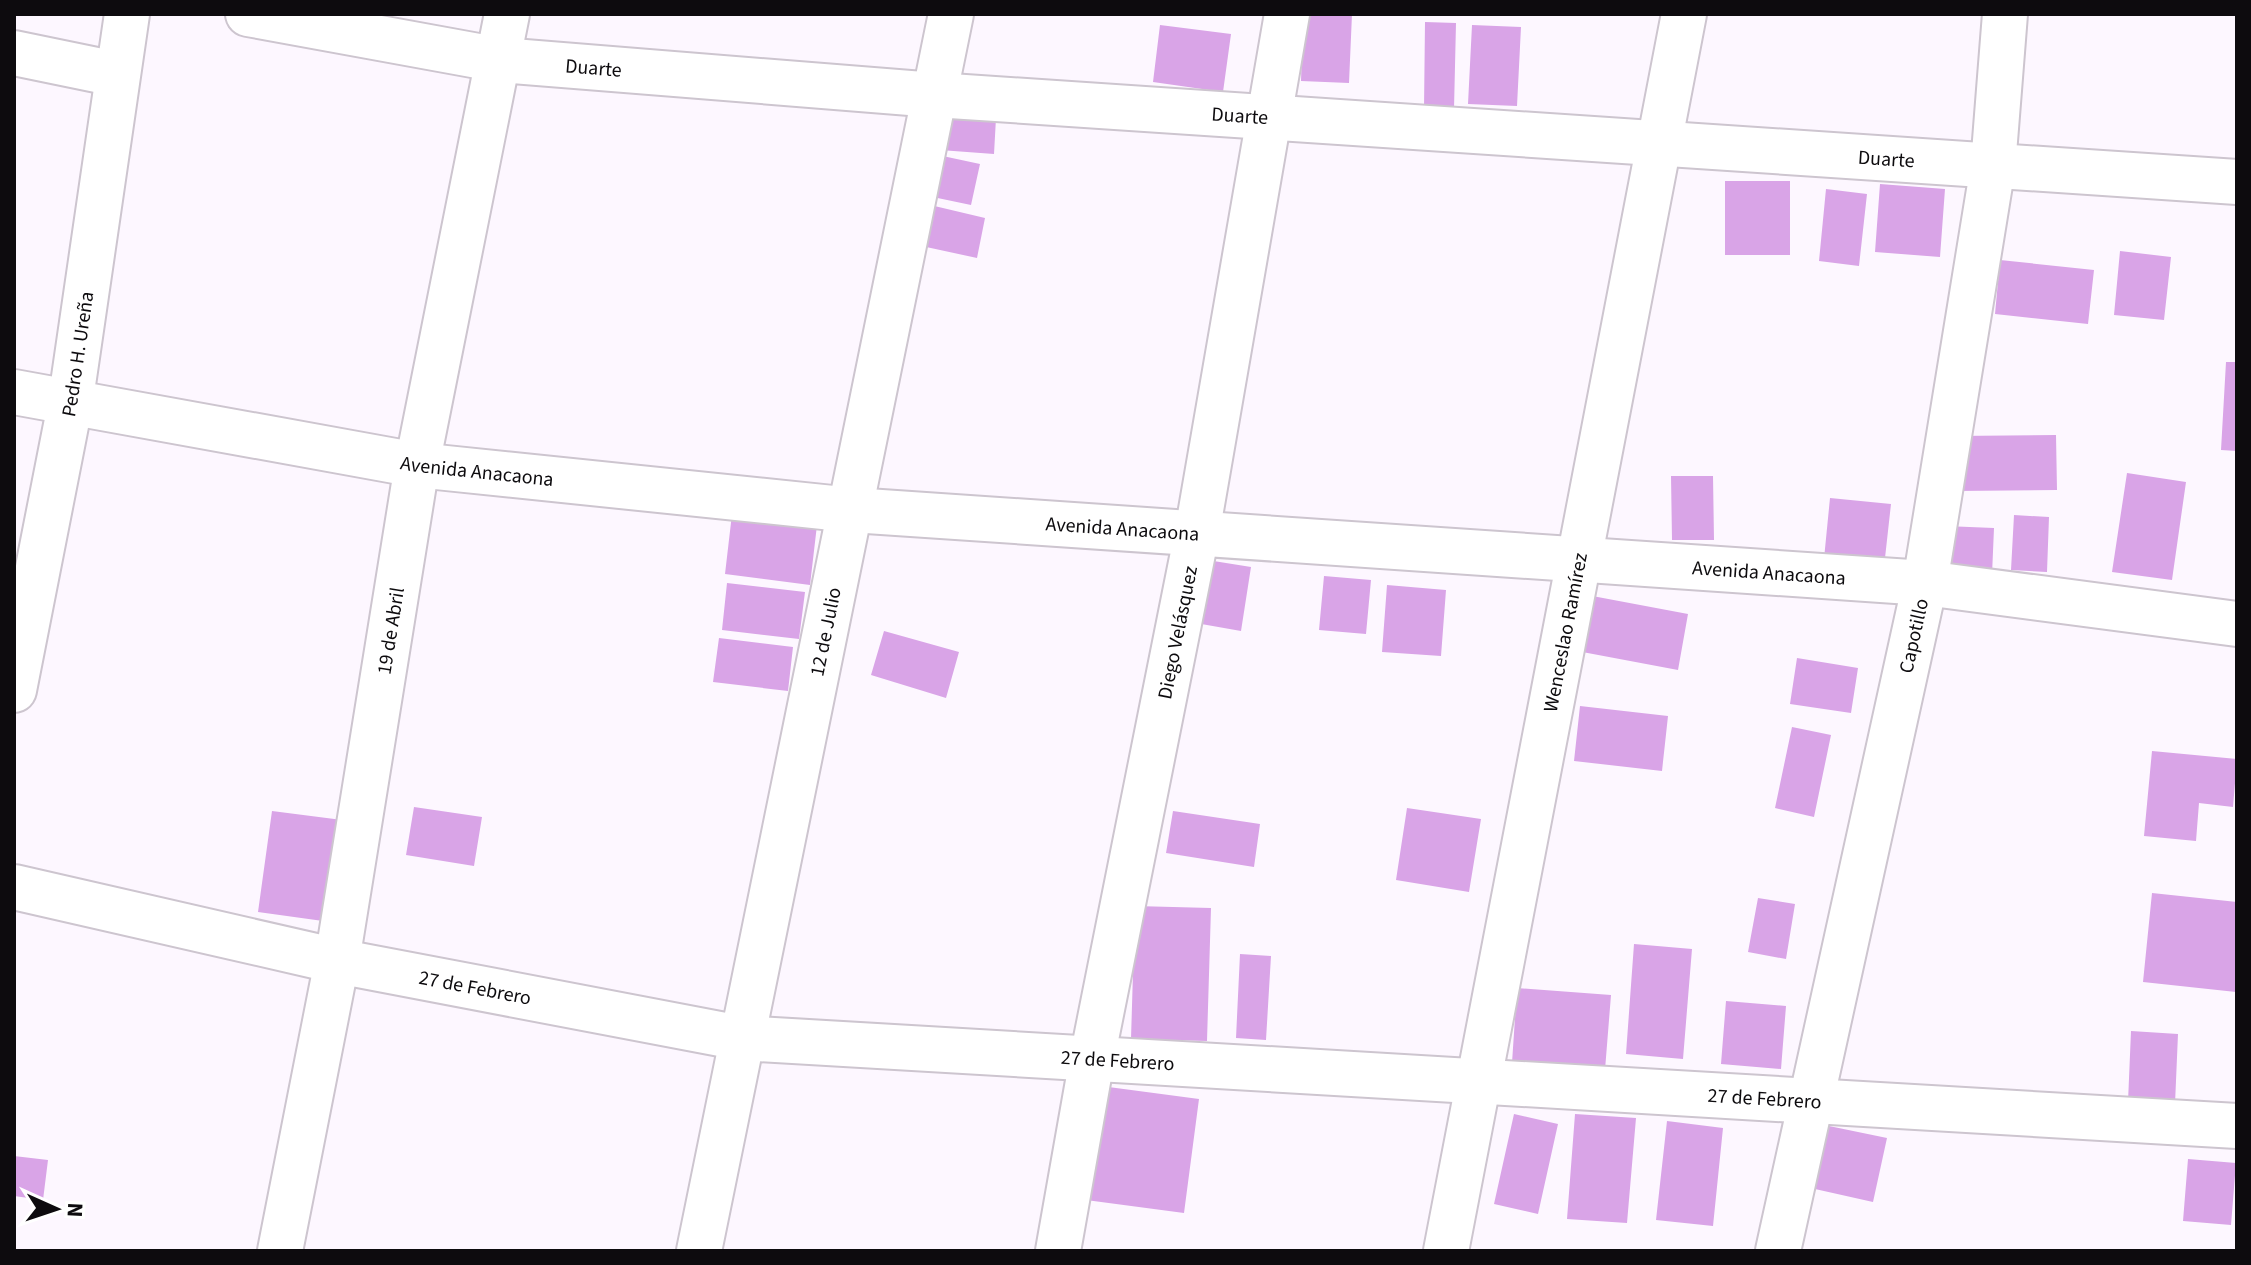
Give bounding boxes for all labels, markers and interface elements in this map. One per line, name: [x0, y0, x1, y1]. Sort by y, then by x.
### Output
street label: Duarte: [564, 52, 623, 85]
street label: Duarte: [1210, 101, 1269, 132]
street label: Duarte: [1857, 144, 1916, 175]
street label: Pedro H. Ureña: [55, 290, 101, 419]
street label: Avenida Anacaona: [398, 449, 555, 494]
street label: Avenida Anacaona: [1045, 510, 1200, 549]
street label: Wenceslao Ramírez: [1537, 550, 1595, 715]
street label: Avenida Anacaona: [1691, 554, 1847, 593]
street label: Diego Velásquez: [1151, 563, 1205, 702]
street label: 19 de Abril: [370, 585, 412, 677]
street label: 12 de Julio: [803, 585, 849, 679]
street label: Capotillo: [1893, 596, 1936, 676]
street label: 27 de Febrero: [416, 964, 533, 1013]
street label: 27 de Febrero: [1060, 1044, 1175, 1078]
street label: 27 de Febrero: [1707, 1082, 1822, 1117]
north arrow: [16, 1169, 96, 1249]
text: N: [59, 1202, 91, 1218]

